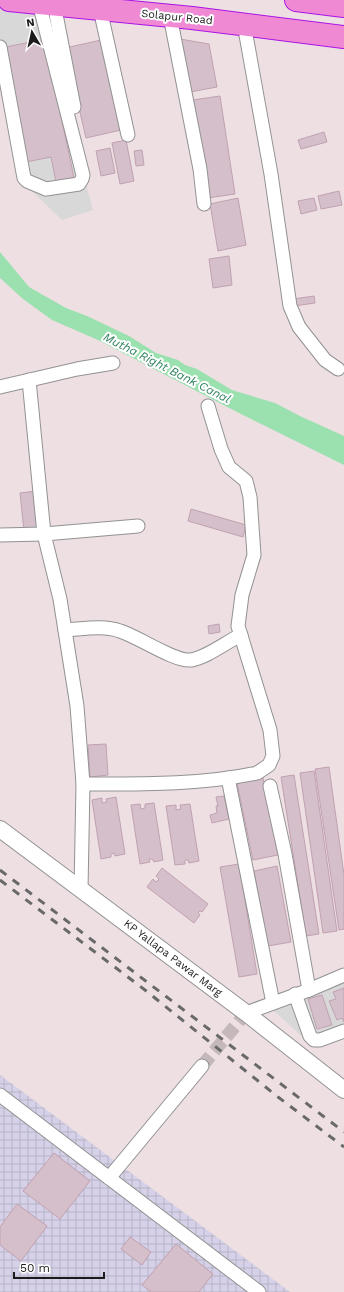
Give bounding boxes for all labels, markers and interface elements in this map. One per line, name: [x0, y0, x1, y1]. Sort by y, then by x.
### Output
street label: Solapur Road: [141, 7, 213, 27]
north arrow: [12, 12, 52, 52]
text: N: [25, 16, 36, 30]
water label: Mutha Right Bank Canal: [101, 330, 233, 406]
street label: KP Yallapa Pawar Marg: [121, 917, 225, 999]
scale bar: [14, 1254, 104, 1280]
text: 50 m: [20, 1261, 50, 1275]

